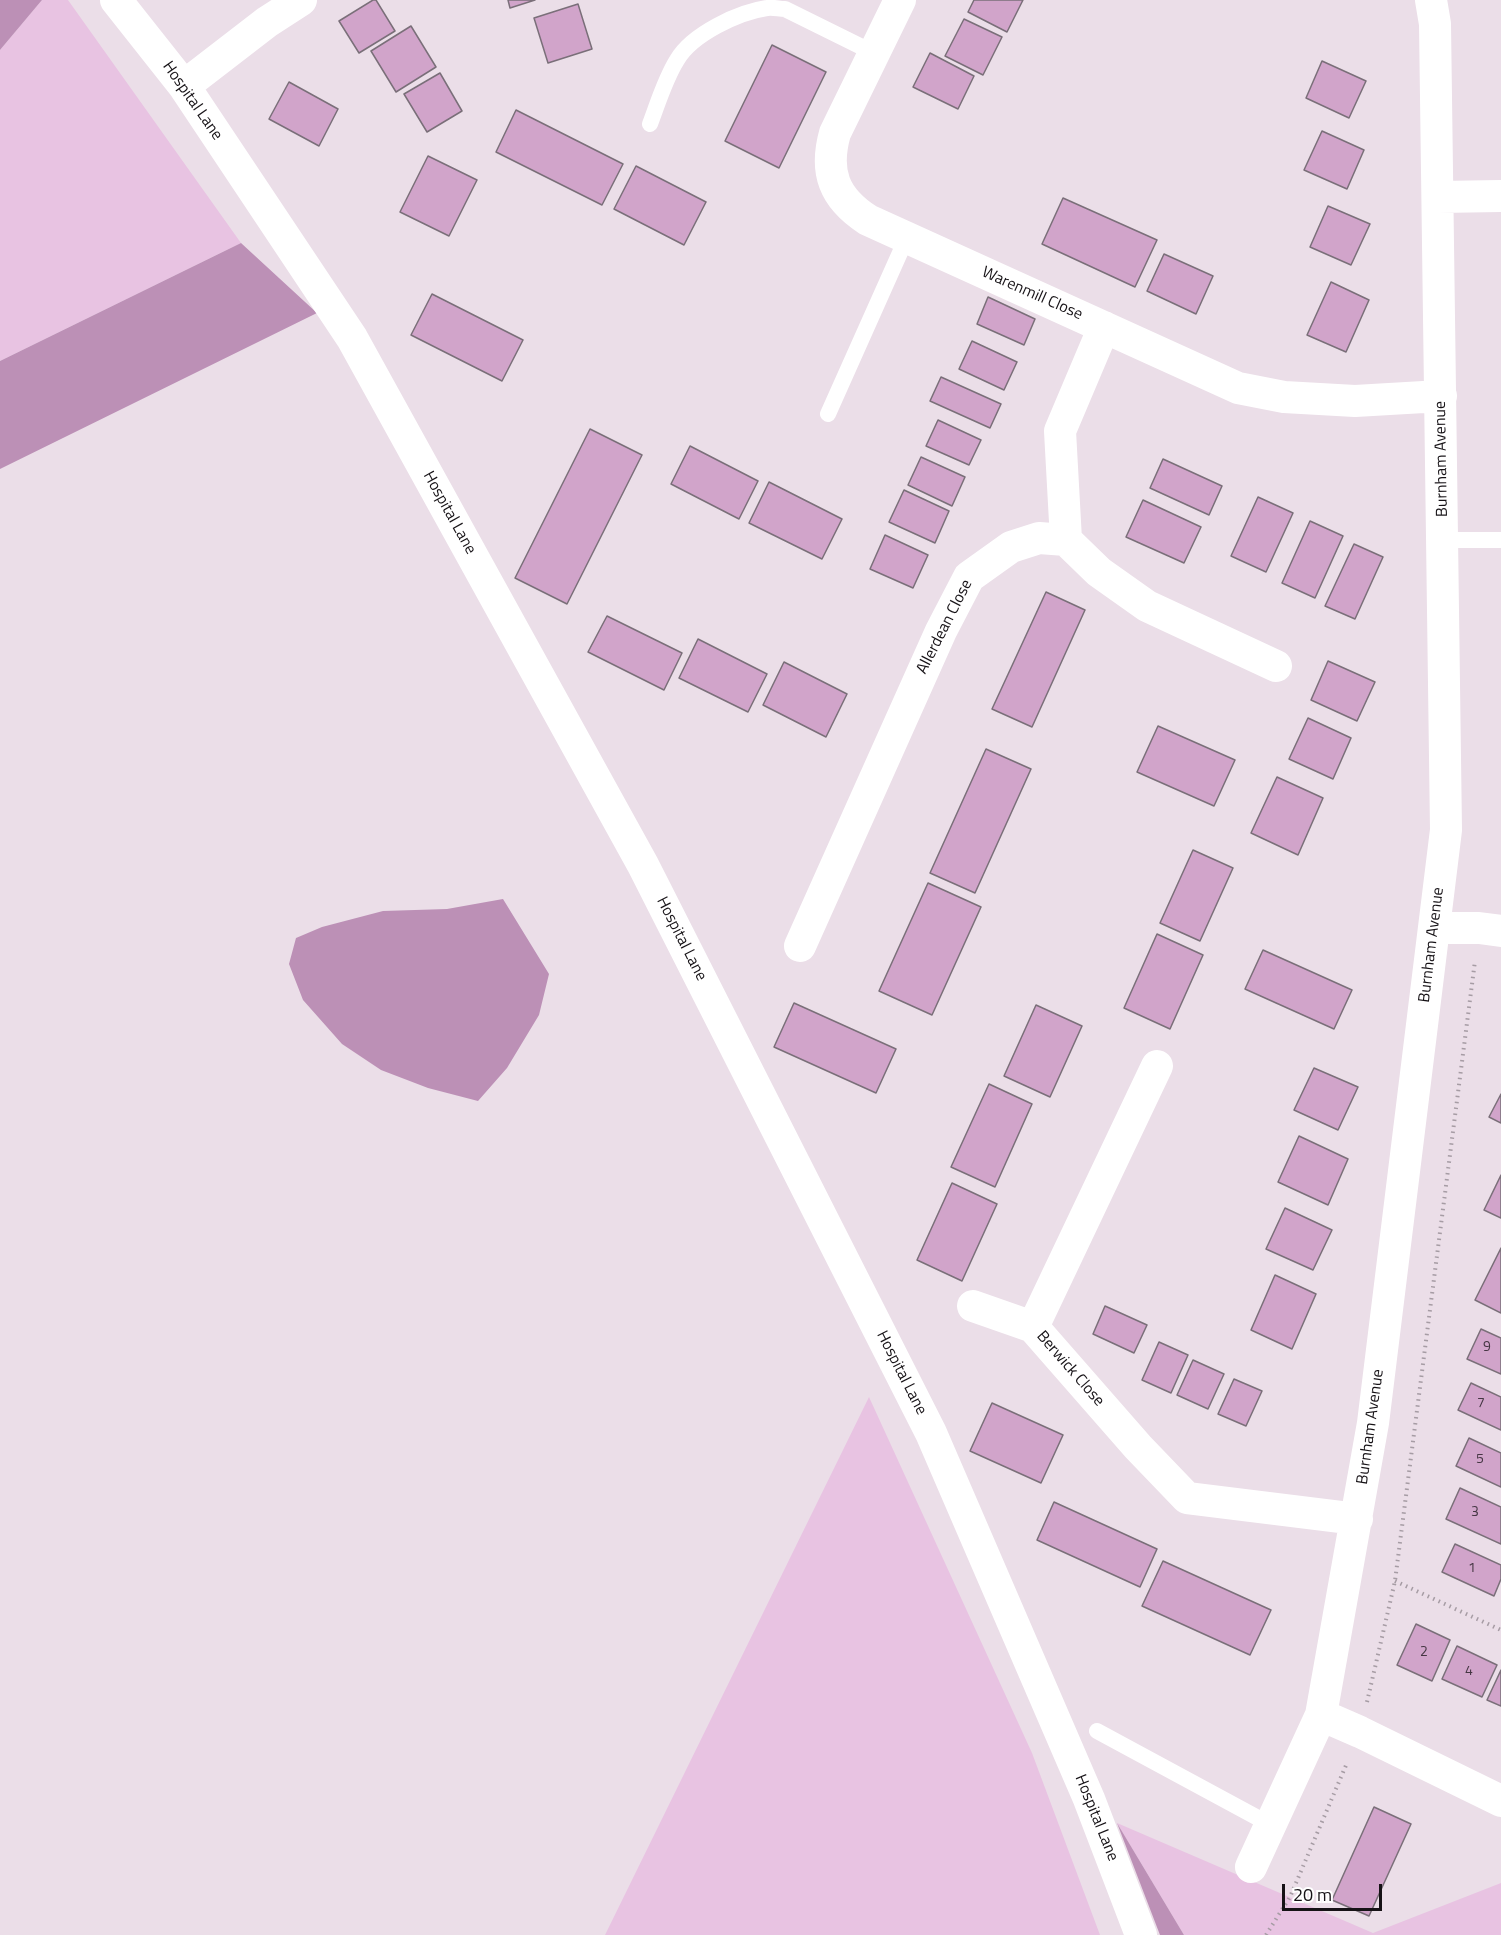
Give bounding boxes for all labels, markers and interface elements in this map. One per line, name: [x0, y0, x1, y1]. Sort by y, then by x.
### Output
street label: Hospital Lane: [158, 58, 226, 144]
street label: Warenmill Close: [979, 263, 1085, 325]
street label: Burnham Avenue: [1431, 401, 1453, 517]
street label: Hospital Lane: [418, 468, 480, 558]
street label: Allerdean Close: [913, 577, 977, 677]
street label: Burnham Avenue: [1415, 886, 1449, 1004]
street label: Hospital Lane: [652, 894, 710, 984]
street label: Berwick Close: [1032, 1327, 1108, 1411]
street label: Hospital Lane: [872, 1328, 930, 1418]
house number: 9: [1483, 1340, 1491, 1356]
street label: Burnham Avenue: [1353, 1368, 1389, 1486]
house number: 7: [1477, 1396, 1485, 1412]
house number: 5: [1476, 1452, 1484, 1468]
house number: 3: [1471, 1505, 1479, 1521]
house number: 1: [1468, 1561, 1476, 1577]
house number: 2: [1420, 1645, 1428, 1661]
house number: 4: [1465, 1664, 1473, 1680]
street label: Hospital Lane: [1070, 1772, 1122, 1864]
scale bar: [1285, 1872, 1386, 1910]
text: 20 m: [1293, 1881, 1332, 1908]

